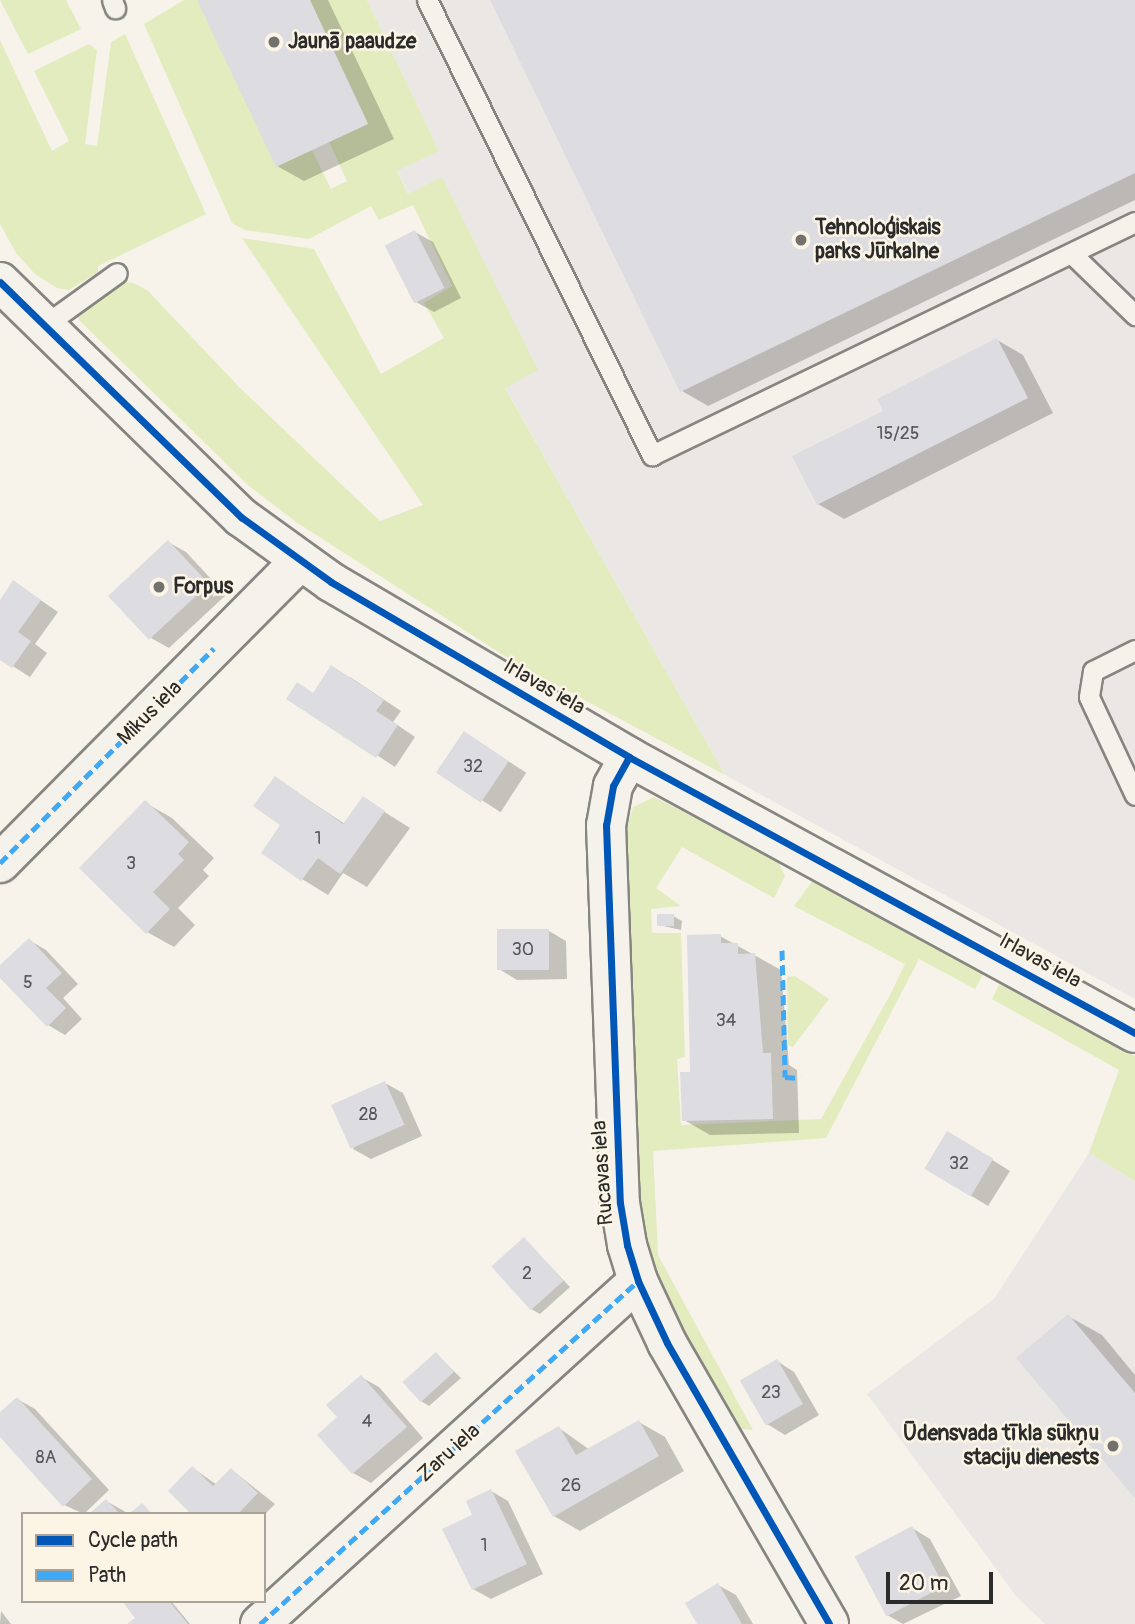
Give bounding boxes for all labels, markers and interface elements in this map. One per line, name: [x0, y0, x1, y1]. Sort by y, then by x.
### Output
place label: Jaunā paaudze: [288, 29, 416, 55]
marker: Jaunā paaudze: [266, 34, 282, 50]
place label: Tehnoloģiskais parks Jūrkalne: [815, 215, 941, 265]
marker: Tehnoloģiskais parks Jūrkalne: [793, 232, 809, 248]
house number: 15/25: [876, 423, 920, 445]
place label: Forpus: [173, 574, 233, 600]
marker: Forpus: [151, 579, 167, 595]
street label: Irlavas iela: [499, 654, 589, 720]
street label: Mikus iela: [112, 675, 188, 751]
house number: 32: [463, 756, 483, 778]
house number: 1: [314, 828, 322, 850]
house number: 3: [126, 853, 136, 875]
street label: Irlavas iela: [994, 928, 1086, 994]
house number: 30: [512, 939, 534, 961]
house number: 5: [23, 972, 33, 994]
house number: 34: [716, 1010, 736, 1032]
house number: 28: [358, 1104, 378, 1126]
street label: Rucavas iela: [587, 1120, 619, 1226]
house number: 32: [949, 1153, 969, 1175]
house number: 2: [522, 1263, 532, 1285]
house number: 23: [761, 1382, 781, 1404]
house number: 4: [362, 1411, 372, 1433]
street label: Zaru iela: [412, 1418, 486, 1488]
place label: Ūdensvada tīkla sūkņu staciju dienests: [903, 1421, 1099, 1471]
marker: Ūdensvada tīkla sūkņu staciju dienests: [1105, 1438, 1121, 1454]
house number: 8A: [36, 1447, 56, 1469]
house number: 26: [561, 1475, 581, 1497]
legend: [21, 1512, 266, 1603]
text: Cycle path: [88, 1527, 178, 1554]
house number: 1: [480, 1535, 488, 1557]
scale bar: [890, 1558, 997, 1602]
text: Path: [88, 1562, 126, 1589]
text: 20 m: [899, 1570, 948, 1597]

